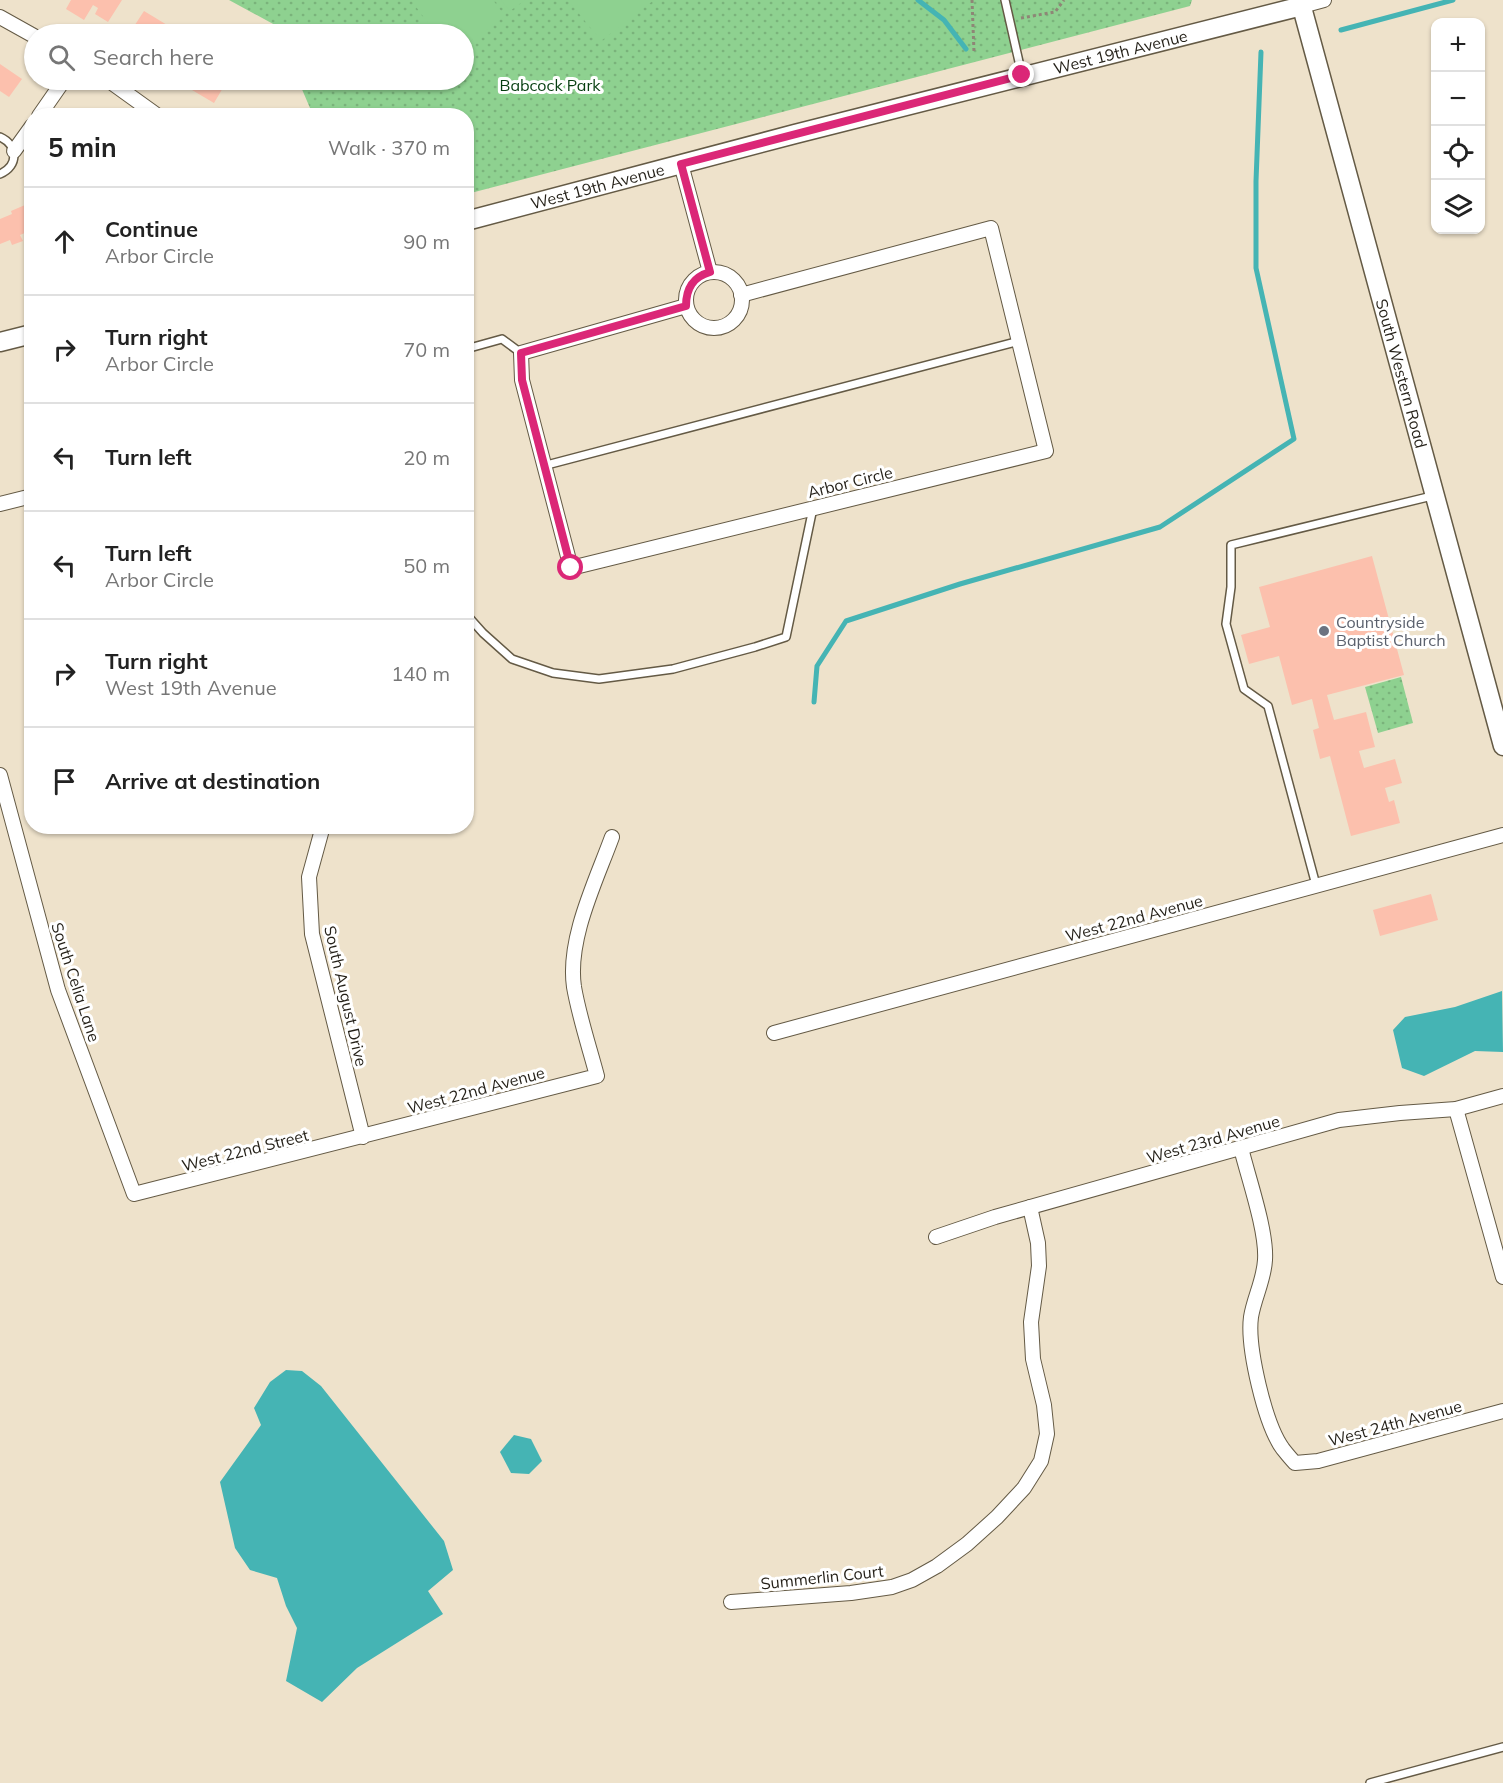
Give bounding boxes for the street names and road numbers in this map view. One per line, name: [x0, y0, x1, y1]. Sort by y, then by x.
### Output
street label: West 19th Avenue: [1051, 25, 1190, 78]
street label: West 19th Avenue: [528, 159, 666, 213]
street label: South Western Road: [1372, 297, 1431, 450]
street label: Arbor Circle: [805, 462, 895, 502]
street label: West 22nd Avenue: [1063, 890, 1205, 946]
street label: South Celia Lane: [47, 920, 105, 1044]
street label: South August Drive: [320, 924, 372, 1068]
street label: West 22nd Avenue: [405, 1062, 547, 1118]
street label: West 23rd Avenue: [1144, 1110, 1282, 1168]
street label: West 22nd Street: [180, 1125, 311, 1175]
street label: West 24th Avenue: [1326, 1396, 1464, 1450]
street label: Summerlin Court: [760, 1561, 885, 1593]

